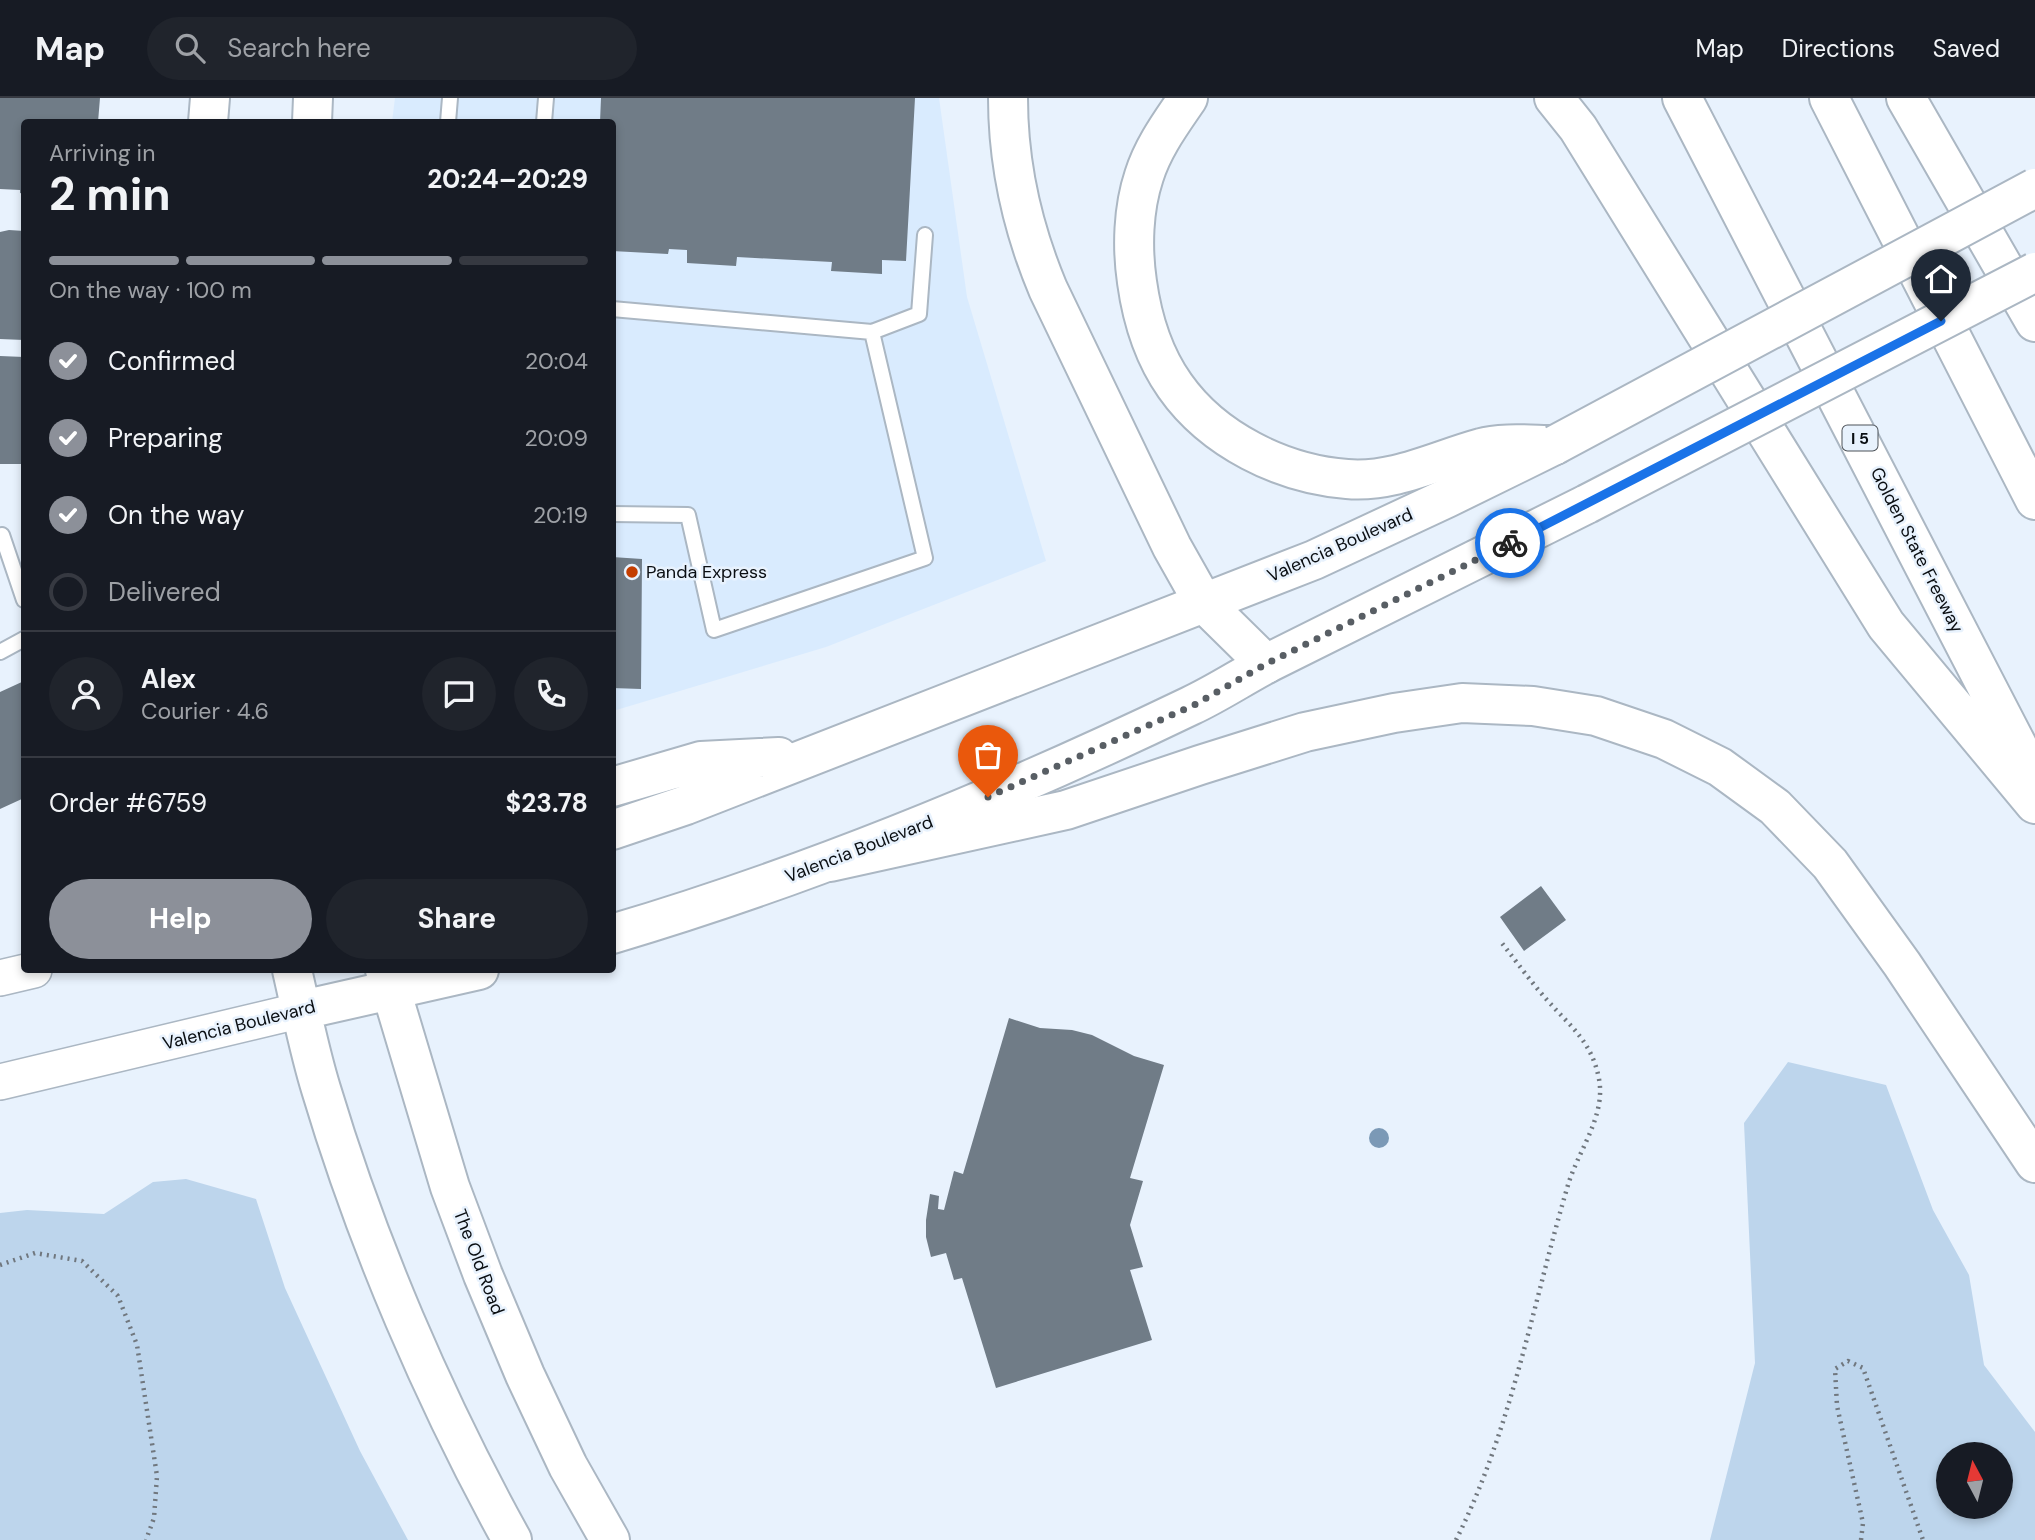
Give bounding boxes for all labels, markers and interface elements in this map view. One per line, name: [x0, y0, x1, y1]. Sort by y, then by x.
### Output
search box: [147, 17, 637, 80]
text: Map: [35, 27, 105, 70]
icon: search: [171, 29, 209, 67]
text: Search here: [227, 31, 371, 65]
text: Map: [1696, 33, 1744, 64]
text: Directions: [1782, 33, 1895, 64]
text: Saved: [1933, 33, 2000, 64]
text: Arriving in: [49, 138, 155, 168]
text: 20:24–20:29: [427, 162, 588, 196]
text: 2 min: [49, 164, 171, 224]
pin: [1911, 249, 1971, 321]
icon: home: [1922, 260, 1960, 298]
text: On the way · 100 m: [49, 275, 252, 305]
icon: check: [49, 342, 87, 380]
text: Confirmed: [108, 344, 235, 378]
text: 20:04: [525, 346, 588, 376]
icon: check: [49, 419, 87, 457]
text: Preparing: [108, 421, 223, 455]
text: 20:09: [524, 423, 588, 453]
road number: I 5: [1842, 426, 1878, 450]
street label: Golden State Freeway: [1865, 463, 1969, 637]
icon: check: [49, 496, 87, 534]
text: On the way: [108, 498, 244, 532]
text: 20:19: [533, 500, 588, 530]
street label: Valencia Boulevard: [1264, 502, 1416, 588]
courier: [1475, 508, 1545, 578]
icon: bike: [1491, 524, 1529, 562]
place label: Panda Express: [646, 560, 767, 584]
marker: Panda Express: [624, 564, 640, 580]
text: Delivered: [108, 575, 221, 609]
button: person: [49, 657, 123, 731]
button: chat: [422, 657, 496, 731]
button: phone: [514, 657, 588, 731]
text: Alex: [141, 662, 196, 696]
text: Courier · 4.6: [141, 696, 269, 726]
pin: [958, 725, 1018, 797]
icon: bag: [969, 736, 1007, 774]
text: Order #6759: [49, 786, 207, 820]
text: $23.78: [506, 786, 588, 820]
street label: Valencia Boulevard: [782, 810, 936, 888]
button: Help: [49, 879, 312, 959]
button: Share: [326, 879, 588, 959]
street label: Valencia Boulevard: [160, 994, 318, 1056]
street label: The Old Road: [448, 1206, 510, 1318]
north arrow: [1936, 1442, 2012, 1519]
map controls: [1936, 1442, 2013, 1519]

